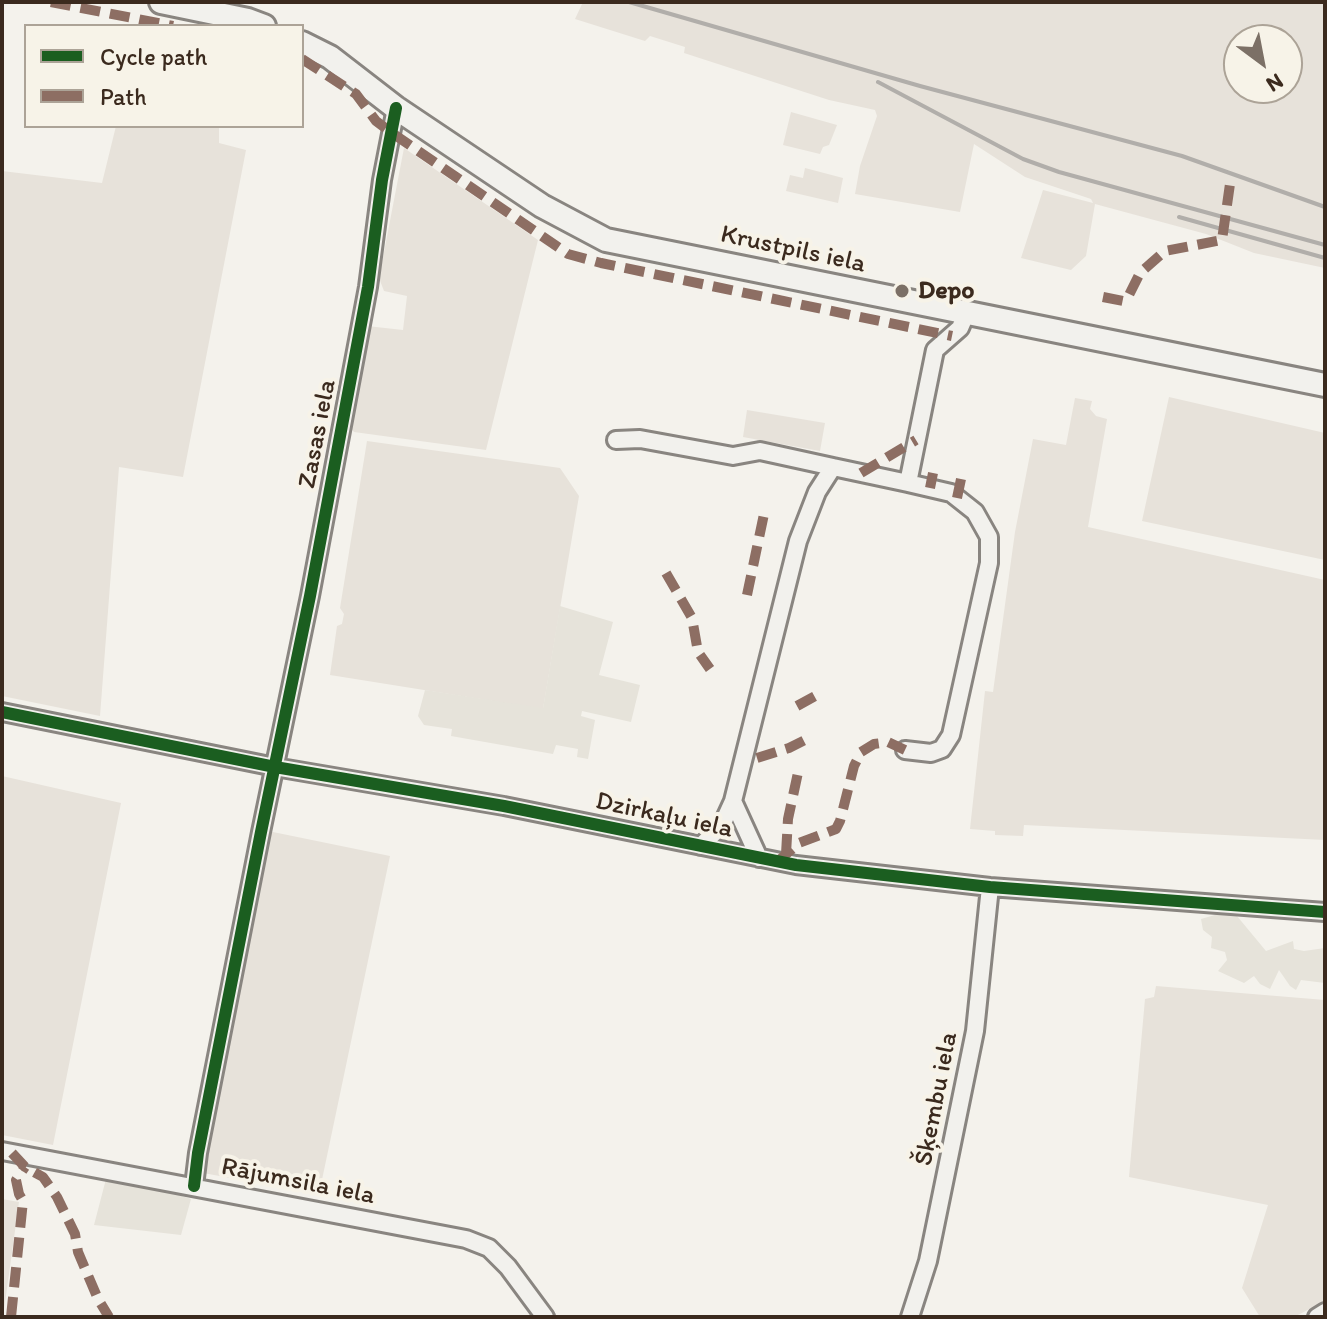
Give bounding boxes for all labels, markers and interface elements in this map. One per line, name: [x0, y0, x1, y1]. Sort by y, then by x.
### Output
legend: [24, 24, 304, 128]
north arrow: [1223, 24, 1303, 104]
text: Cycle path: [100, 42, 207, 71]
text: N: [1261, 68, 1288, 98]
text: Path: [100, 82, 147, 111]
street label: Krustpils iela: [718, 219, 868, 281]
place label: Depo: [918, 275, 975, 307]
marker: Depo: [893, 282, 911, 300]
street label: Zasas iela: [292, 377, 344, 491]
street label: Dzirkaļu iela: [593, 786, 735, 846]
street label: Šķembu iela: [909, 1029, 965, 1169]
street label: Rājumsila iela: [219, 1152, 377, 1212]

